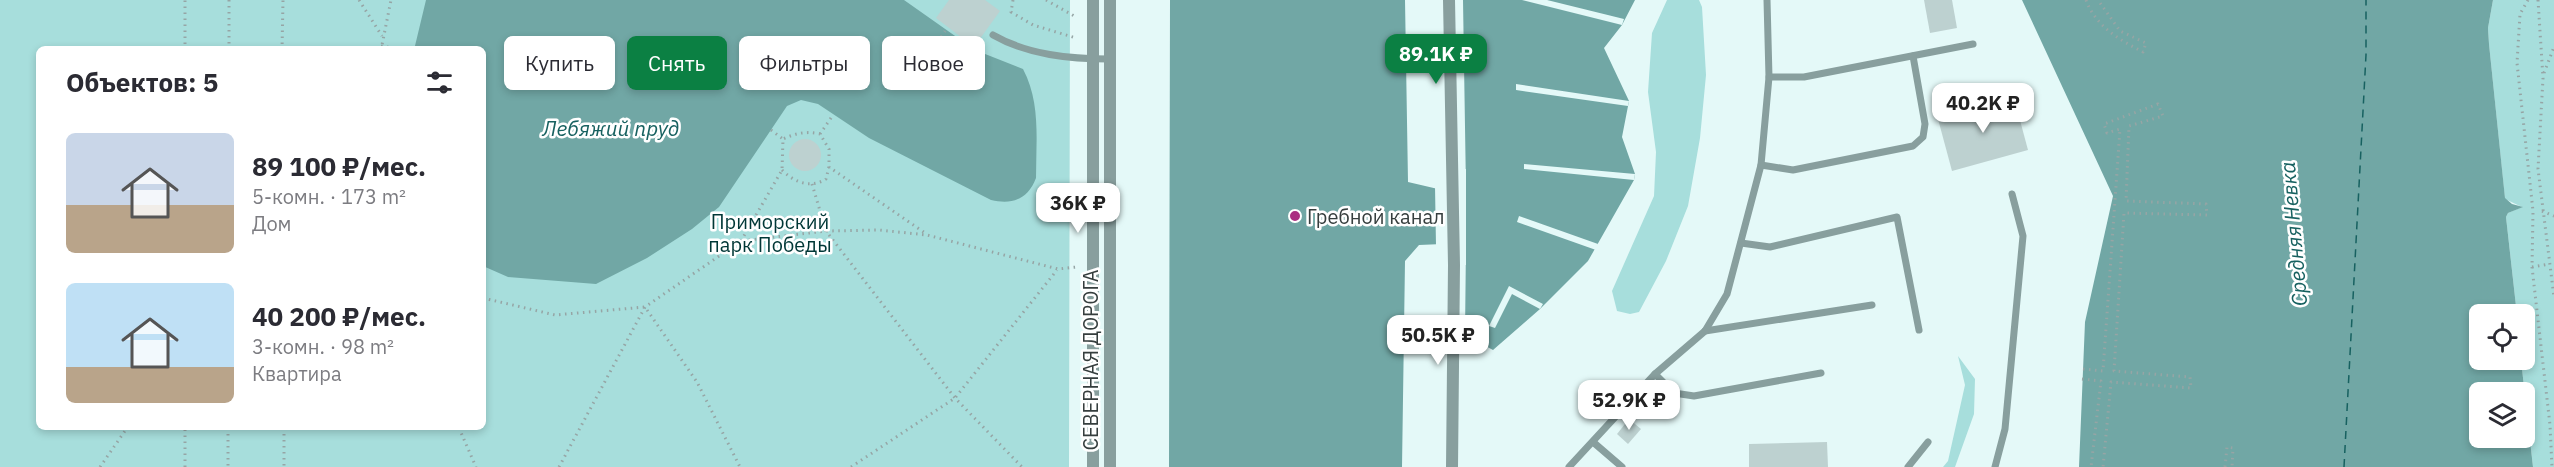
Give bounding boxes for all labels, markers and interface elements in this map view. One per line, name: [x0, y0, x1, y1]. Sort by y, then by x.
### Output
pin: 89.1K ₽: [1381, 34, 1491, 85]
chip: Купить: [504, 36, 615, 90]
chip: Снять: [627, 36, 727, 90]
chip: Фильтры: [739, 36, 870, 90]
chip: Новое: [882, 36, 985, 90]
text: 89.1K ₽: [1399, 40, 1473, 67]
text: Объектов: 5: [66, 65, 218, 99]
icon: filters: [423, 66, 456, 99]
pin: 40.2K ₽: [1928, 83, 2038, 134]
text: 40.2K ₽: [1946, 89, 2020, 116]
water label: Лебяжий пруд: [542, 114, 679, 142]
text: 89 100 ₽/мес.: [252, 149, 426, 183]
icon: home: [114, 157, 186, 229]
water label: Средняя Невка: [2273, 160, 2313, 308]
text: 5-комн. · 173 m²: [252, 183, 406, 210]
pin: 36K ₽: [1036, 183, 1120, 234]
text: 36K ₽: [1050, 189, 1106, 216]
place label: Гребной канал: [1307, 203, 1445, 230]
park label: Приморский парк Победы: [708, 208, 832, 258]
marker: Гребной канал: [1288, 209, 1302, 223]
text: Дом: [252, 210, 292, 237]
street label: СЕВЕРНАЯ ДОРОГА: [1077, 269, 1104, 451]
text: 40 200 ₽/мес.: [252, 299, 426, 333]
map controls: [2469, 304, 2535, 448]
button: locate: [2469, 304, 2535, 370]
icon: home: [114, 307, 186, 379]
pin: 50.5K ₽: [1383, 315, 1493, 366]
text: 50.5K ₽: [1401, 321, 1475, 348]
text: 3-комн. · 98 m²: [252, 333, 394, 360]
text: Квартира: [252, 360, 342, 387]
pin: 52.9K ₽: [1574, 380, 1684, 431]
button: layers: [2469, 382, 2535, 448]
text: 52.9K ₽: [1592, 386, 1666, 413]

